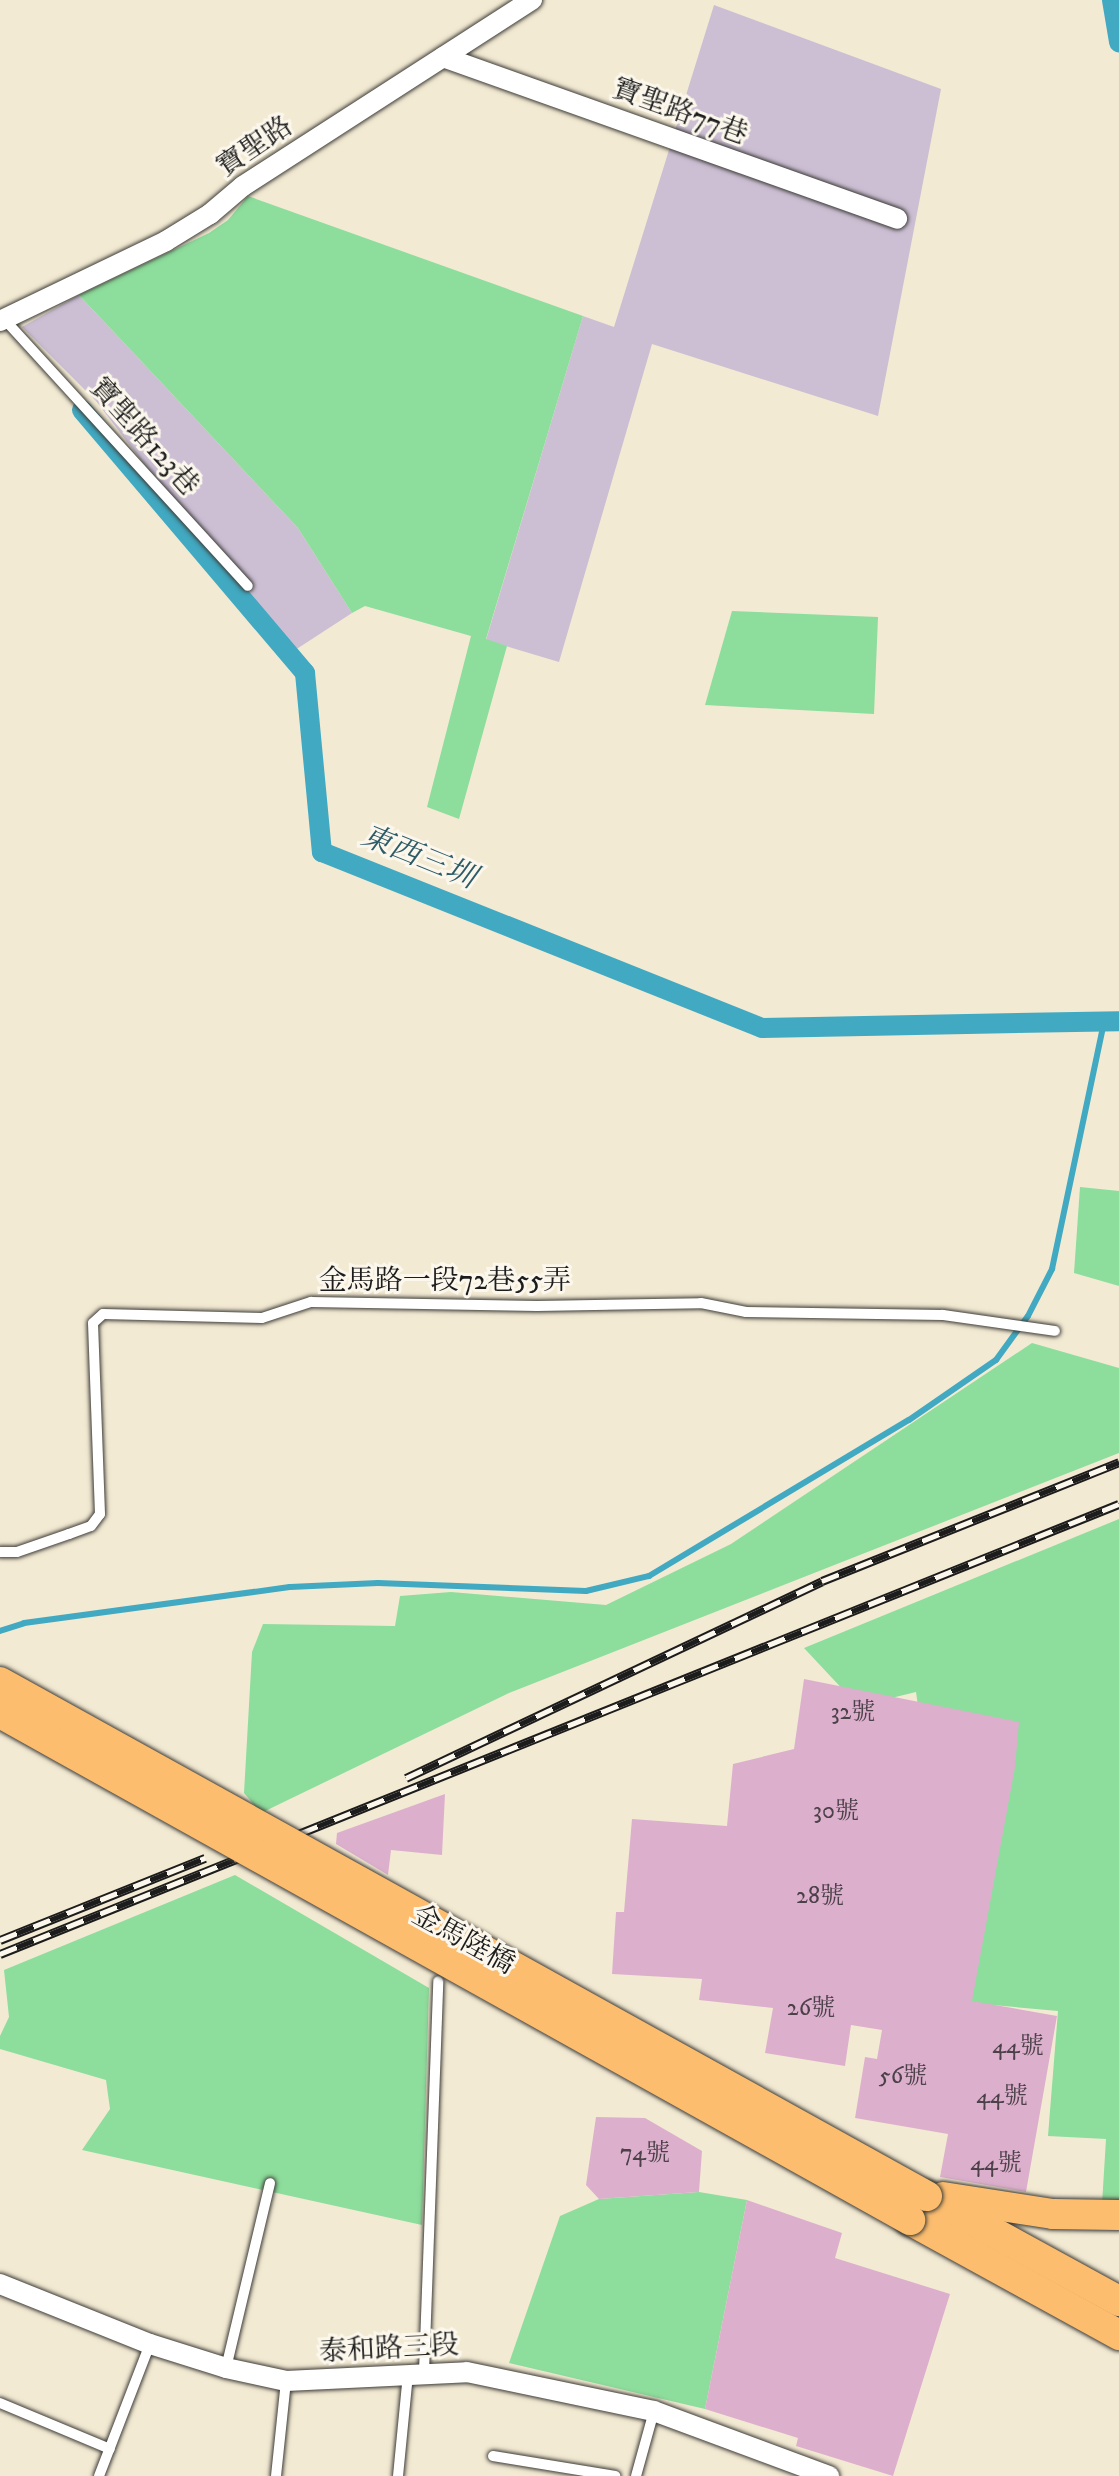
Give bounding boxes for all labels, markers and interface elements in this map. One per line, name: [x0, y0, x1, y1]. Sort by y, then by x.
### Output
street label: 寶聖路77巷: [608, 72, 752, 152]
street label: 寶聖路: [211, 110, 299, 184]
street label: 寶聖路123巷: [83, 371, 205, 503]
water label: 東西三圳: [356, 819, 480, 897]
street label: 金馬路一段72巷55弄: [319, 1264, 571, 1298]
house number: 32號: [831, 1699, 875, 1727]
house number: 30號: [813, 1798, 859, 1826]
house number: 28號: [796, 1883, 844, 1911]
street label: 金馬陸橋: [406, 1898, 520, 1982]
house number: 26號: [787, 1995, 835, 2023]
house number: 44號: [992, 2033, 1044, 2061]
house number: 56號: [879, 2063, 927, 2091]
house number: 44號: [976, 2083, 1028, 2111]
house number: 74號: [620, 2140, 670, 2168]
house number: 44號: [970, 2150, 1022, 2178]
street label: 泰和路三段: [318, 2329, 460, 2369]

